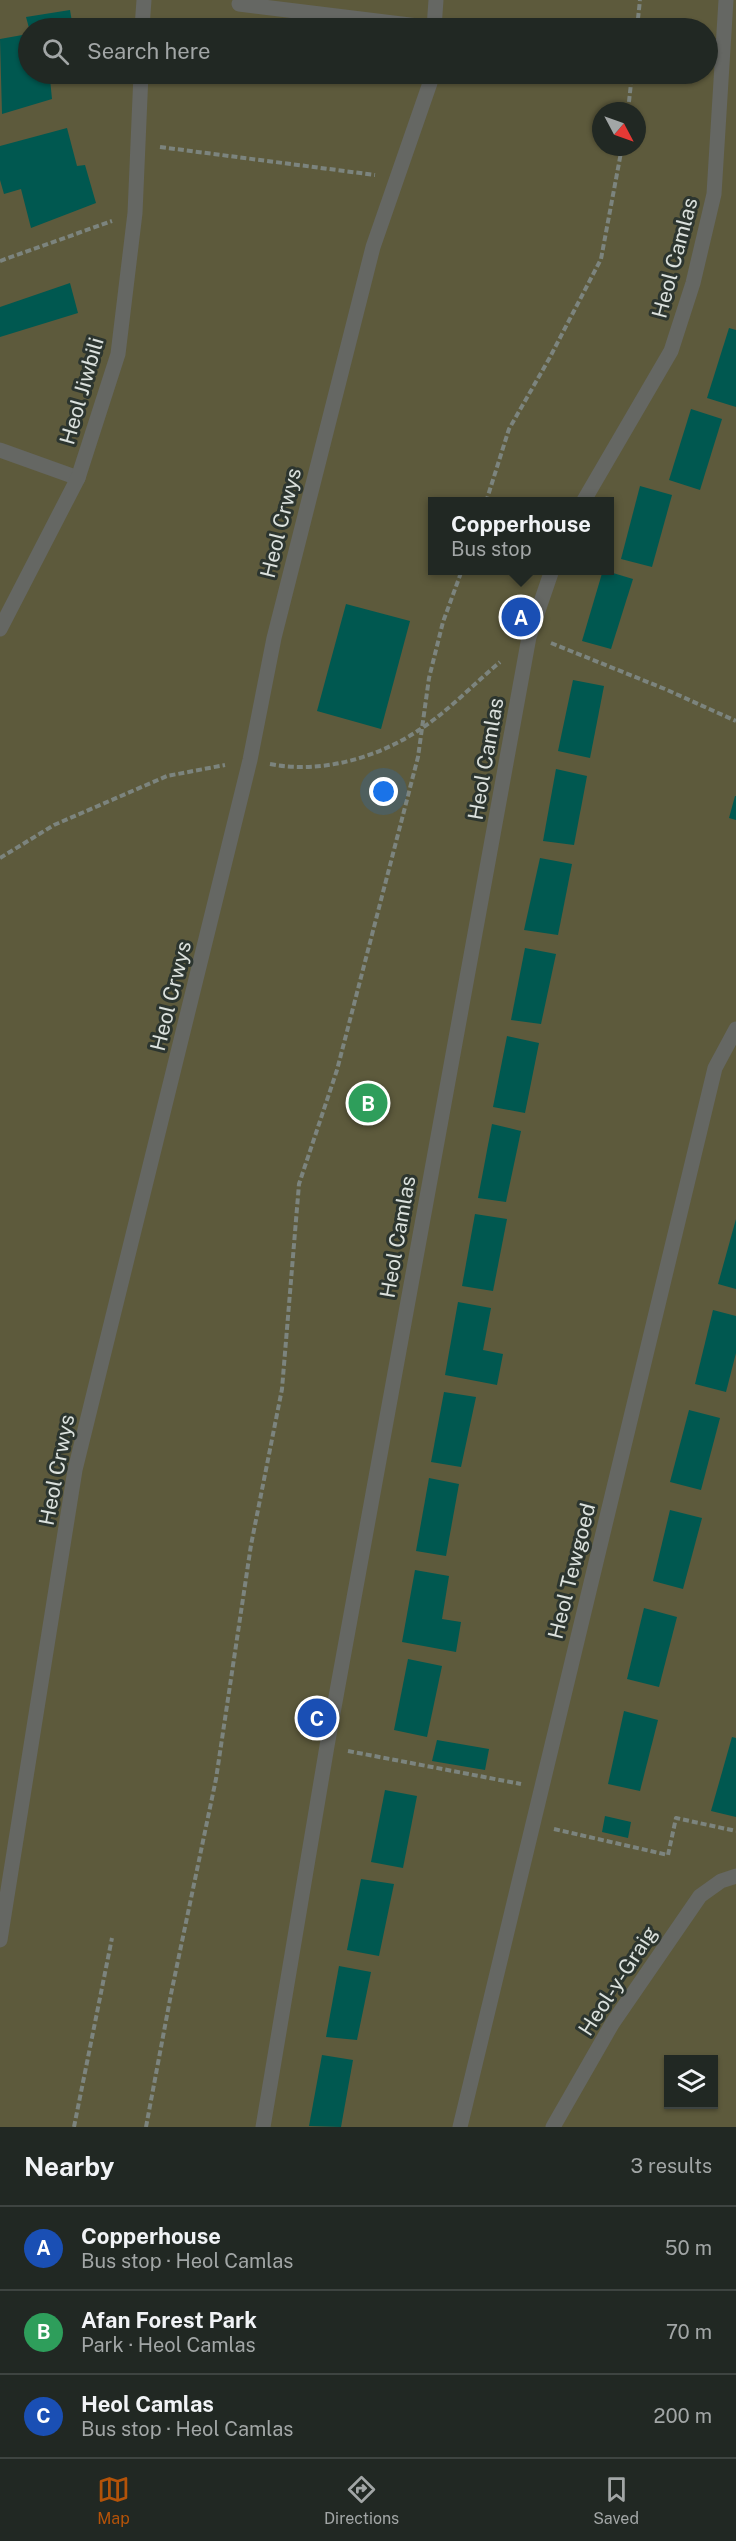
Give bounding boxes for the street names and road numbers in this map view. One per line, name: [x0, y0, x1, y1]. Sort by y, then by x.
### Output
street label: Heol Camlas: [646, 195, 703, 321]
street label: Heol Jiwbili: [54, 334, 109, 447]
street label: Heol Crwys: [255, 465, 306, 580]
street label: Heol Camlas: [462, 696, 509, 822]
street label: Heol Crwys: [145, 938, 196, 1053]
street label: Heol Camlas: [374, 1174, 421, 1300]
street label: Heol Crwys: [34, 1412, 80, 1527]
street label: Heol Tewgoed: [543, 1500, 600, 1641]
street label: Heol-y-Graig: [573, 1921, 662, 2040]

